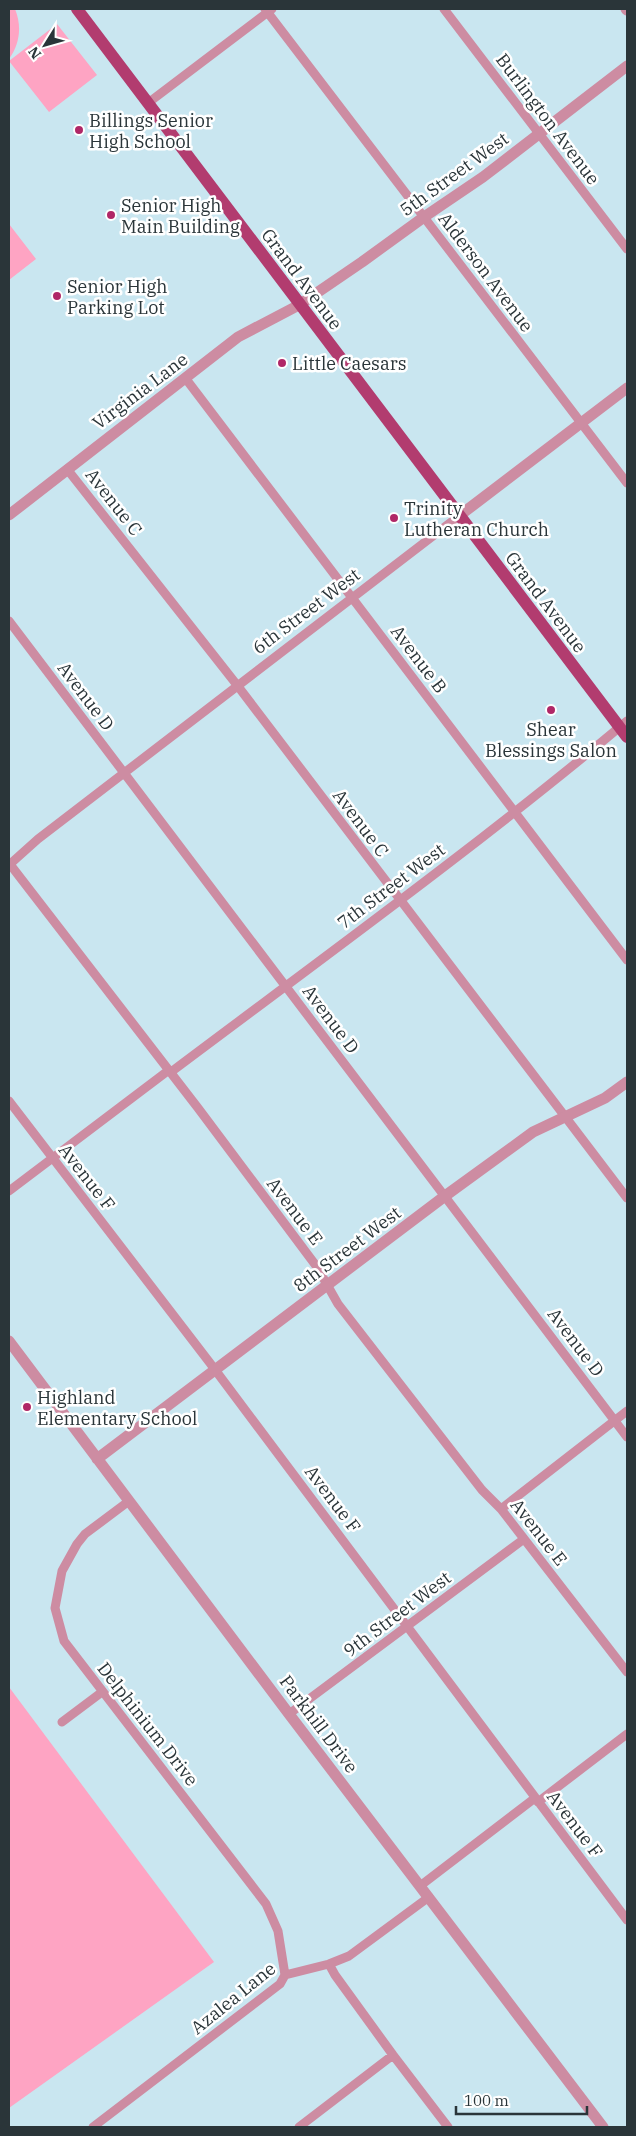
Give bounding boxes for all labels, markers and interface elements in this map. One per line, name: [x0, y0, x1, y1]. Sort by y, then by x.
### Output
north arrow: [20, 20, 70, 70]
text: N: [24, 43, 45, 63]
street label: Burlington Avenue: [491, 49, 605, 189]
place label: Billings Senior High School: [89, 109, 213, 153]
marker: Billings Senior High School: [73, 124, 85, 136]
street label: 5th Street West: [395, 127, 513, 221]
place label: Senior High Main Building: [121, 194, 240, 238]
street label: Alderson Avenue: [433, 208, 539, 336]
marker: Senior High Main Building: [105, 209, 117, 221]
street label: Grand Avenue: [257, 224, 347, 334]
place label: Senior High Parking Lot: [67, 275, 168, 319]
marker: Senior High Parking Lot: [51, 290, 63, 302]
street label: Virginia Lane: [88, 348, 192, 434]
place label: Little Caesars: [292, 352, 406, 375]
marker: Little Caesars: [276, 357, 288, 369]
street label: Avenue C: [81, 464, 147, 540]
place label: Trinity Lutheran Church: [404, 497, 549, 541]
marker: Trinity Lutheran Church: [388, 512, 400, 524]
street label: Grand Avenue: [501, 547, 591, 657]
street label: 6th Street West: [248, 563, 364, 659]
street label: Avenue B: [386, 620, 452, 698]
street label: Avenue D: [53, 657, 119, 735]
marker: Shear Blessings Salon: [545, 704, 557, 716]
place label: Shear Blessings Salon: [485, 718, 617, 762]
street label: Avenue C: [328, 784, 394, 862]
street label: 7th Street West: [333, 838, 449, 934]
street label: Avenue D: [298, 980, 364, 1058]
street label: Avenue F: [54, 1139, 120, 1215]
street label: Avenue E: [262, 1173, 328, 1249]
street label: 8th Street West: [289, 1201, 405, 1297]
street label: Avenue D: [543, 1303, 609, 1381]
place label: Highland Elementary School: [37, 1386, 197, 1430]
marker: Highland Elementary School: [21, 1401, 33, 1413]
street label: Avenue F: [300, 1461, 366, 1537]
street label: Avenue E: [506, 1494, 572, 1570]
street label: 9th Street West: [339, 1566, 455, 1662]
street label: Delphinium Drive: [93, 1658, 203, 1790]
street label: Parkhill Drive: [275, 1671, 363, 1777]
street label: Avenue F: [542, 1786, 608, 1862]
street label: Azalea Lane: [186, 1957, 280, 2039]
scale bar: [456, 2084, 587, 2116]
text: 100 m: [464, 2091, 509, 2110]

